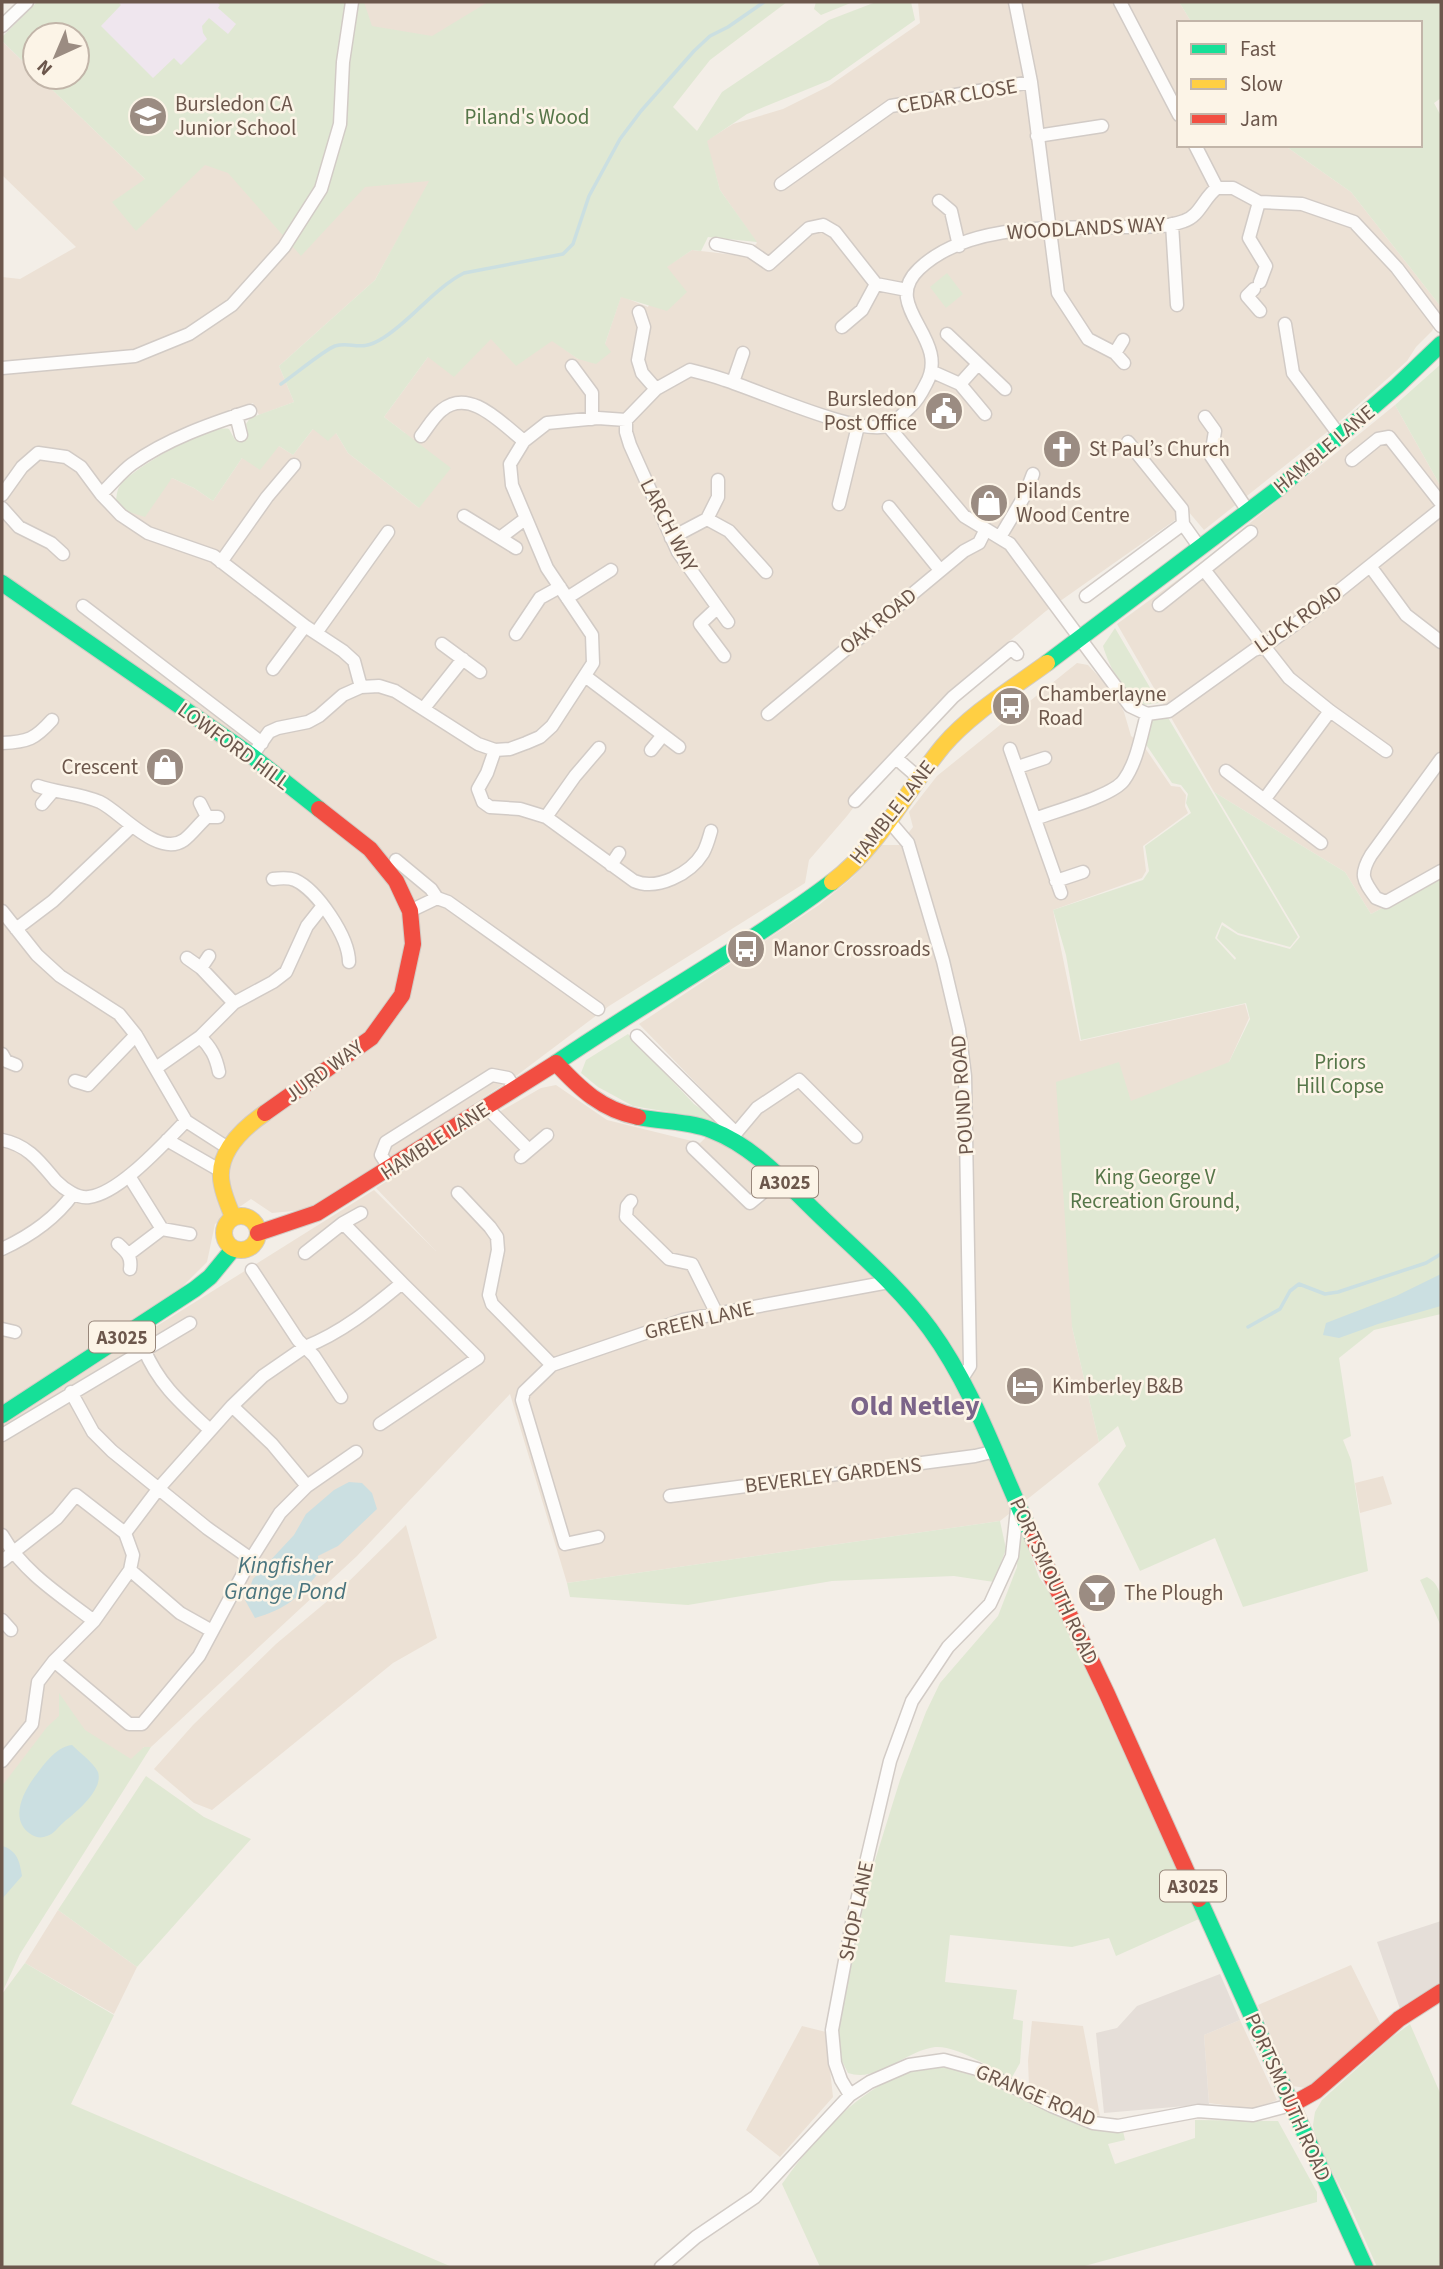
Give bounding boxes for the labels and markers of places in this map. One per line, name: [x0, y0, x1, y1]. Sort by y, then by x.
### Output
place label: Bursledon CA Junior School: [175, 89, 296, 143]
school or university icon: Bursledon CA Junior School: [127, 95, 169, 137]
place label: Bursledon Post Office: [824, 384, 917, 438]
public building icon: Bursledon Post Office: [923, 390, 965, 432]
church icon: St Paul’s Church: [1041, 428, 1083, 470]
place label: St Paul’s Church: [1089, 434, 1230, 464]
place label: Pilands Wood Centre: [1016, 476, 1130, 530]
shop icon: Pilands Wood Centre: [968, 482, 1010, 524]
place label: Chamberlayne Road: [1038, 679, 1166, 733]
bus stop icon: Chamberlayne Road: [990, 685, 1032, 727]
shop icon: Crescent: [144, 746, 186, 788]
place label: Crescent: [62, 752, 138, 782]
bus stop icon: Manor Crossroads: [725, 928, 767, 970]
place label: Manor Crossroads: [773, 934, 931, 964]
hotel icon: Kimberley B&B: [1004, 1365, 1046, 1407]
place label: Kimberley B&B: [1052, 1371, 1183, 1401]
bar icon: The Plough: [1076, 1572, 1118, 1614]
place label: The Plough: [1124, 1578, 1223, 1608]

